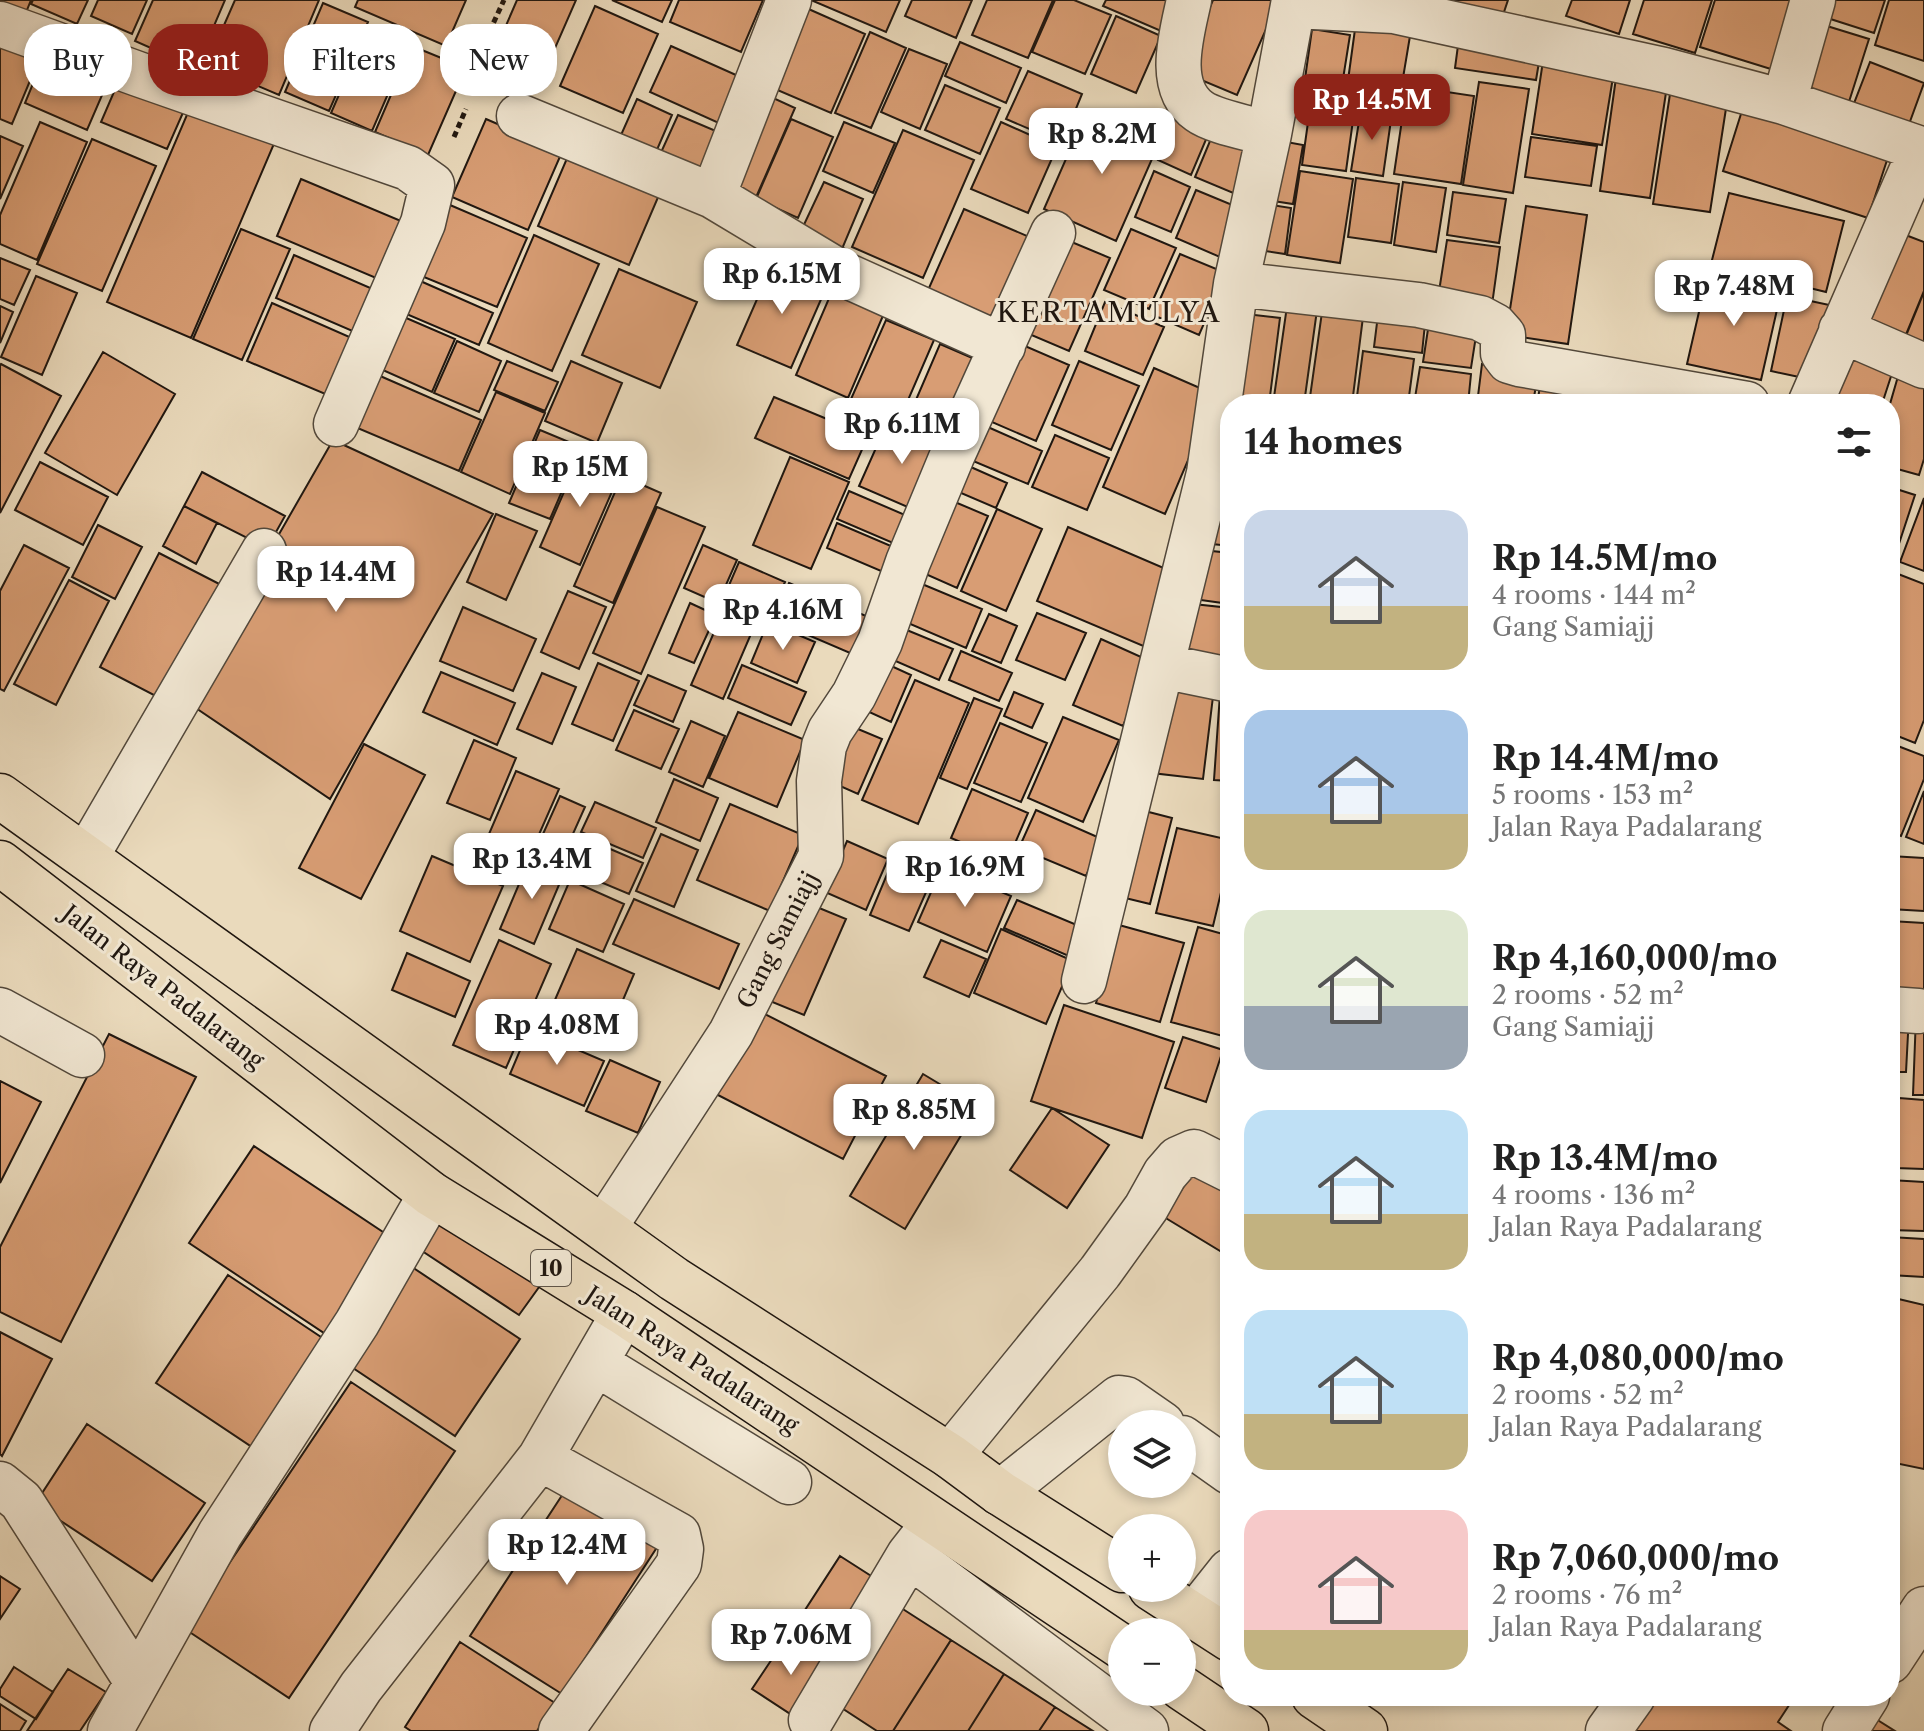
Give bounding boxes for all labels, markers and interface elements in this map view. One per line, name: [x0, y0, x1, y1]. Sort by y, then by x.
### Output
chip: Buy: [24, 24, 132, 96]
chip: Rent: [148, 24, 268, 96]
chip: Filters: [284, 24, 424, 96]
chip: New: [440, 24, 557, 96]
pin: Rp 14.5M: [1289, 74, 1455, 142]
text: Rp 14.5M: [1312, 84, 1432, 116]
pin: Rp 8.2M: [1028, 108, 1176, 176]
text: Rp 8.2M: [1047, 118, 1157, 150]
pin: Rp 6.15M: [699, 248, 865, 316]
text: Rp 6.15M: [722, 258, 842, 290]
pin: Rp 7.48M: [1651, 260, 1817, 328]
text: Rp 7.48M: [1673, 270, 1795, 302]
district label: KERTAMULYA: [996, 295, 1222, 329]
pin: Rp 6.11M: [819, 398, 985, 466]
text: Rp 6.11M: [843, 408, 961, 440]
icon: filters: [1832, 420, 1876, 464]
text: 14 homes: [1244, 421, 1403, 463]
pin: Rp 15M: [515, 441, 645, 509]
text: Rp 15M: [531, 451, 629, 483]
text: Rp 14.5M/mo: [1492, 537, 1717, 579]
icon: home: [1308, 542, 1404, 638]
pin: Rp 14.4M: [253, 546, 419, 614]
text: Rp 14.4M: [275, 556, 397, 588]
text: 4 rooms · 144 m²: [1492, 579, 1696, 611]
pin: Rp 4.16M: [700, 584, 866, 652]
text: Rp 4.16M: [722, 594, 844, 626]
text: Gang Samiajj: [1492, 611, 1654, 643]
text: Rp 14.4M/mo: [1492, 737, 1719, 779]
icon: home: [1308, 742, 1404, 838]
text: 5 rooms · 153 m²: [1492, 779, 1693, 811]
text: Jalan Raya Padalarang: [1492, 811, 1761, 843]
pin: Rp 13.4M: [449, 833, 615, 901]
pin: Rp 16.9M: [882, 841, 1048, 909]
text: Rp 13.4M: [472, 843, 592, 875]
text: Rp 16.9M: [905, 851, 1025, 883]
street label: Gang Samiajj: [731, 866, 825, 1013]
street label: Jalan Raya Padalarang: [53, 896, 270, 1075]
text: Rp 4,160,000/mo: [1492, 937, 1777, 979]
icon: home: [1308, 942, 1404, 1038]
text: 2 rooms · 52 m²: [1492, 979, 1684, 1011]
pin: Rp 4.08M: [474, 999, 640, 1067]
text: Rp 4.08M: [494, 1009, 620, 1041]
text: Gang Samiajj: [1492, 1011, 1654, 1043]
pin: Rp 8.85M: [831, 1084, 997, 1152]
text: Rp 8.85M: [851, 1094, 977, 1126]
text: Rp 13.4M/mo: [1492, 1137, 1718, 1179]
icon: home: [1308, 1142, 1404, 1238]
text: 4 rooms · 136 m²: [1492, 1179, 1695, 1211]
text: Jalan Raya Padalarang: [1492, 1211, 1761, 1243]
road number: 10: [531, 1250, 571, 1286]
street label: Jalan Raya Padalarang: [577, 1278, 805, 1440]
text: Rp 4,080,000/mo: [1492, 1337, 1784, 1379]
icon: home: [1308, 1342, 1404, 1438]
text: 2 rooms · 52 m²: [1492, 1379, 1684, 1411]
map controls: [1108, 1410, 1196, 1706]
button: layers: [1108, 1410, 1196, 1498]
text: Jalan Raya Padalarang: [1492, 1411, 1761, 1443]
button: +: [1108, 1514, 1196, 1602]
pin: Rp 12.4M: [484, 1519, 650, 1587]
text: Rp 12.4M: [506, 1529, 628, 1561]
text: Rp 7,060,000/mo: [1492, 1537, 1779, 1579]
icon: home: [1308, 1542, 1404, 1638]
text: 2 rooms · 76 m²: [1492, 1579, 1682, 1611]
pin: Rp 7.06M: [708, 1609, 874, 1677]
text: Jalan Raya Padalarang: [1492, 1611, 1761, 1643]
button: −: [1108, 1618, 1196, 1706]
text: Rp 7.06M: [730, 1619, 852, 1651]

